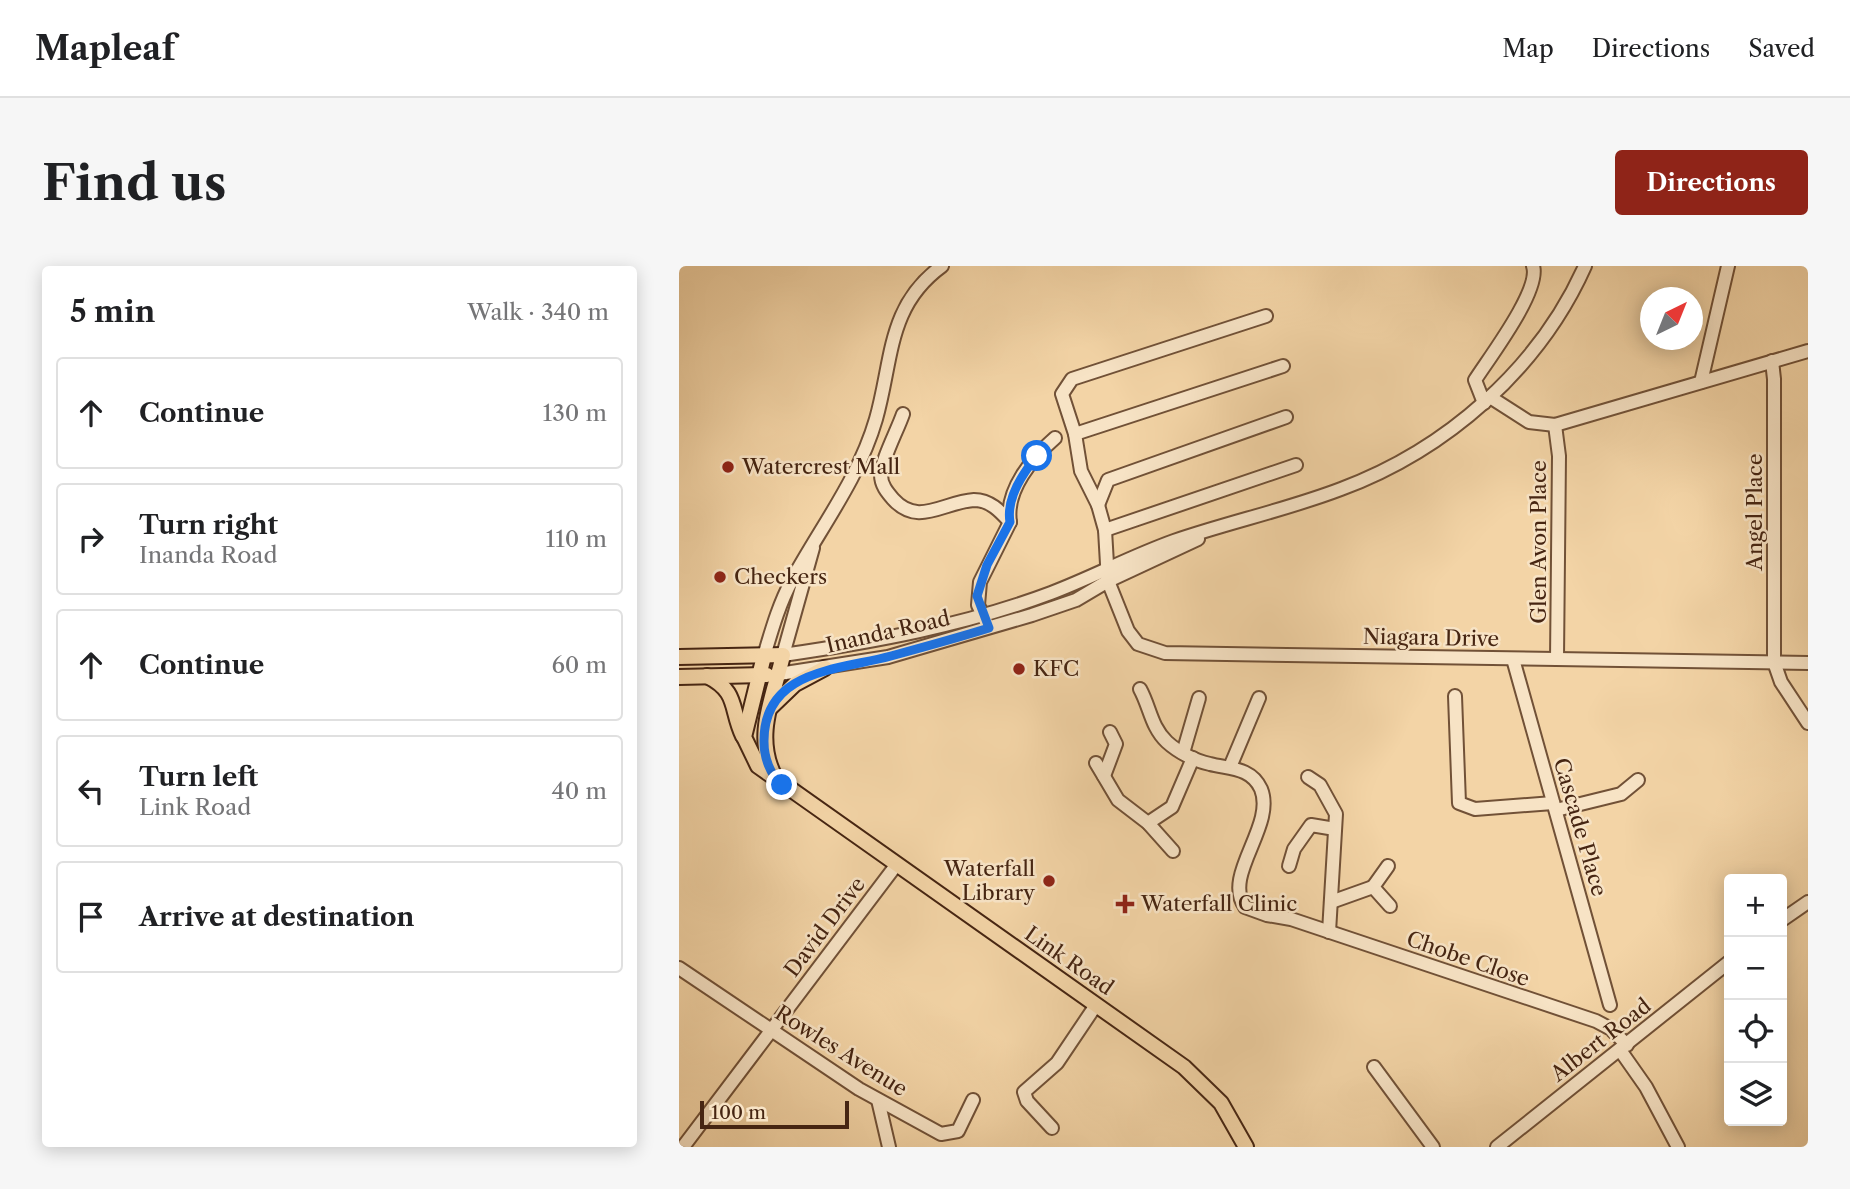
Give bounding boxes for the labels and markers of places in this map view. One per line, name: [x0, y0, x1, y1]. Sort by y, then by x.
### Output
place label: Watercrest Mall: [741, 454, 900, 479]
marker: Watercrest Mall: [720, 459, 736, 475]
place label: Checkers: [734, 564, 827, 589]
marker: Checkers: [712, 569, 728, 585]
place label: KFC: [1033, 656, 1079, 681]
marker: KFC: [1011, 661, 1027, 677]
place label: Waterfall Library: [943, 856, 1035, 905]
marker: Waterfall Library: [1041, 873, 1057, 889]
place label: Waterfall Clinic: [1140, 891, 1297, 916]
marker: Waterfall Clinic: [1115, 894, 1135, 914]

